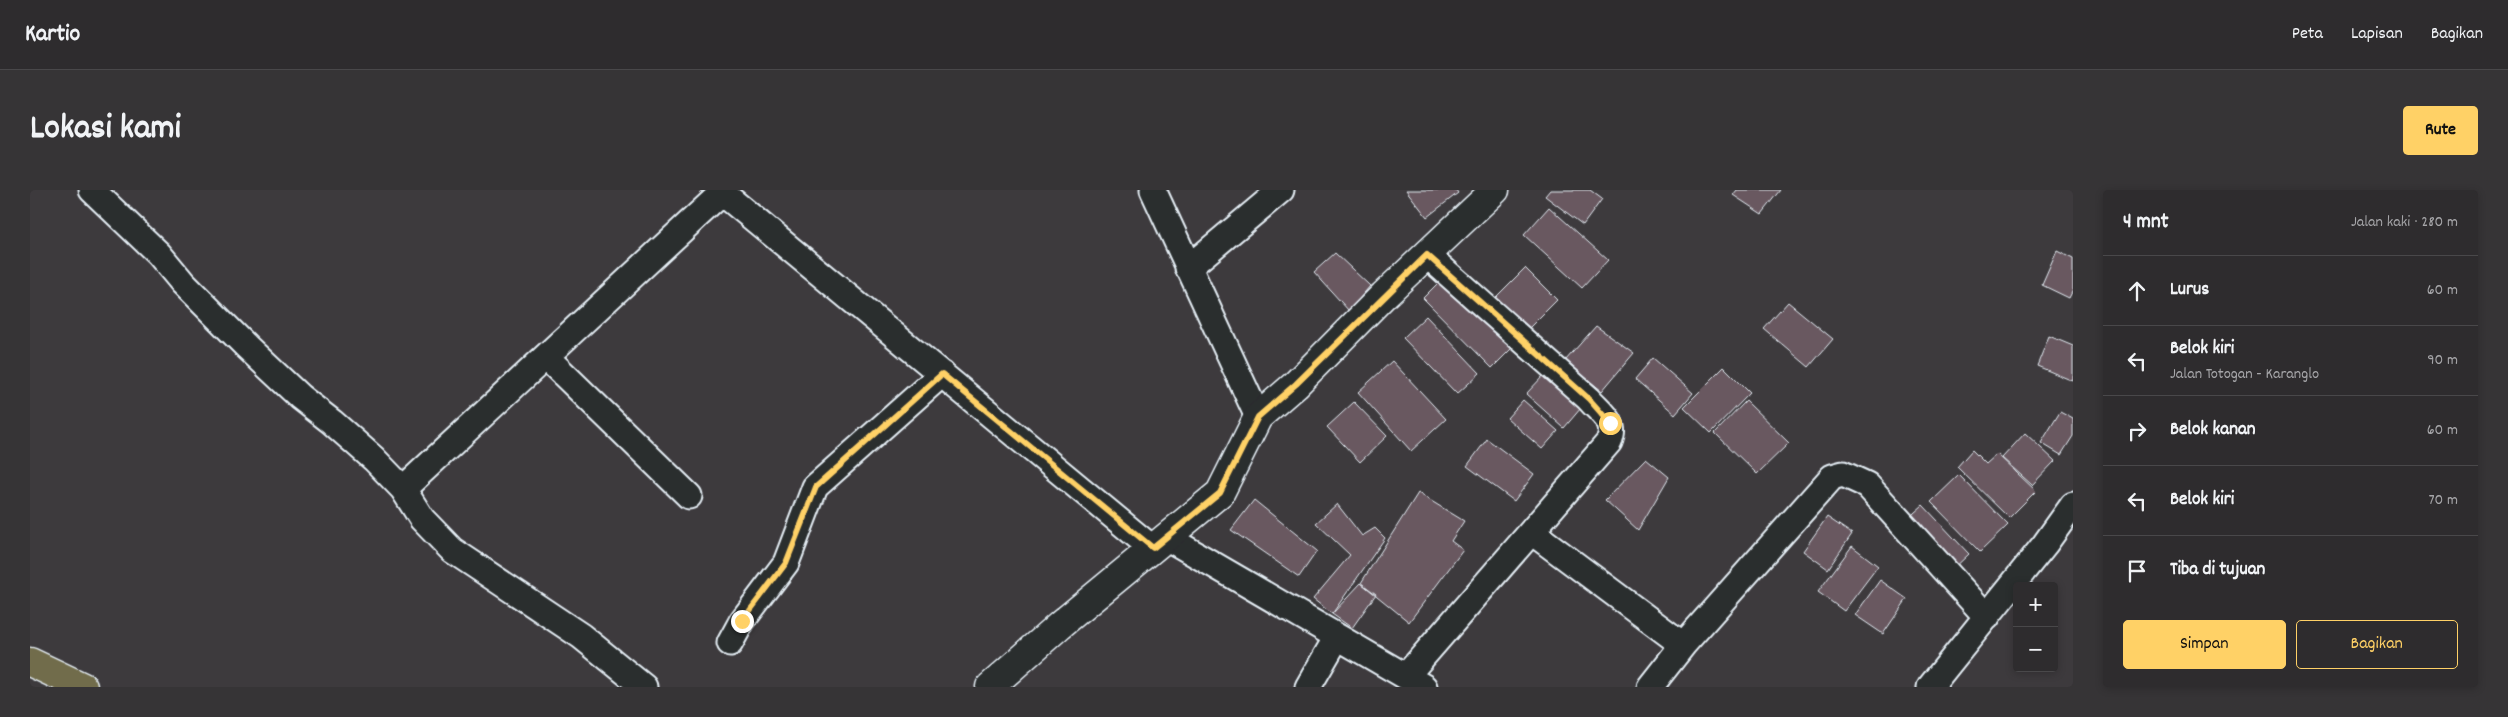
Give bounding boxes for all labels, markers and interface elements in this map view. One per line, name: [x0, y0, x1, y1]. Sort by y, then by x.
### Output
text: Kartio: [25, 18, 80, 52]
text: Peta: [2292, 22, 2323, 47]
text: Lapisan: [2351, 22, 2403, 47]
text: Bagikan: [2431, 22, 2483, 47]
text: Lokasi kami: [30, 105, 181, 155]
button: Rute: [2403, 106, 2478, 155]
text: 4 mnt: [2123, 208, 2168, 238]
text: Jalan kaki · 280 m: [2351, 211, 2458, 234]
icon: ahead: [2123, 277, 2151, 305]
text: Lurus: [2170, 277, 2209, 304]
text: 60 m: [2427, 279, 2458, 302]
text: Belok kiri: [2170, 336, 2234, 363]
icon: left: [2123, 347, 2151, 375]
text: 90 m: [2427, 349, 2458, 372]
text: Jalan Totogan - Karanglo: [2170, 363, 2319, 386]
route start: [1599, 412, 1622, 435]
icon: right: [2123, 417, 2151, 445]
text: Belok kanan: [2170, 417, 2256, 444]
text: 60 m: [2427, 419, 2458, 442]
icon: left: [2123, 487, 2151, 515]
text: Belok kiri: [2170, 487, 2234, 514]
text: 70 m: [2428, 489, 2458, 512]
icon: arrive: [2123, 557, 2151, 585]
text: Tiba di tujuan: [2170, 557, 2265, 584]
map controls: [2013, 582, 2058, 672]
button: +: [2013, 582, 2058, 627]
route end: [731, 610, 754, 633]
button: Simpan: [2123, 620, 2286, 669]
button: Bagikan: [2296, 620, 2458, 669]
button: −: [2013, 627, 2058, 672]

